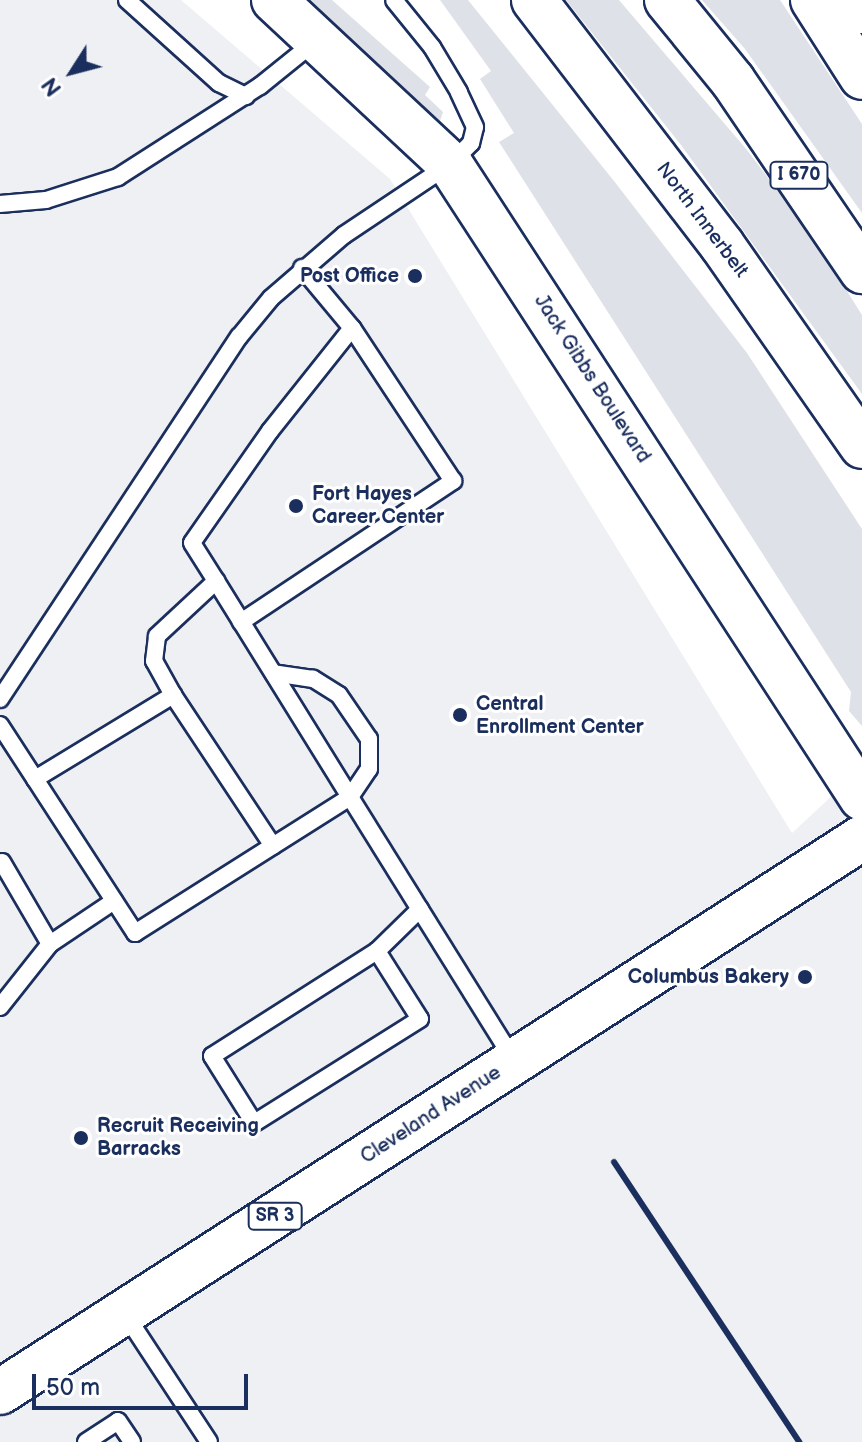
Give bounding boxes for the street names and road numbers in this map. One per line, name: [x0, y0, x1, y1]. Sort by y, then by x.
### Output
street label: North Innerbelt: [651, 158, 753, 282]
road number: I 670: [769, 161, 829, 189]
street label: Jack Gibbs Boulevard: [529, 290, 655, 468]
street label: Cleveland Avenue: [356, 1061, 506, 1169]
road number: SR 3: [247, 1202, 303, 1230]

